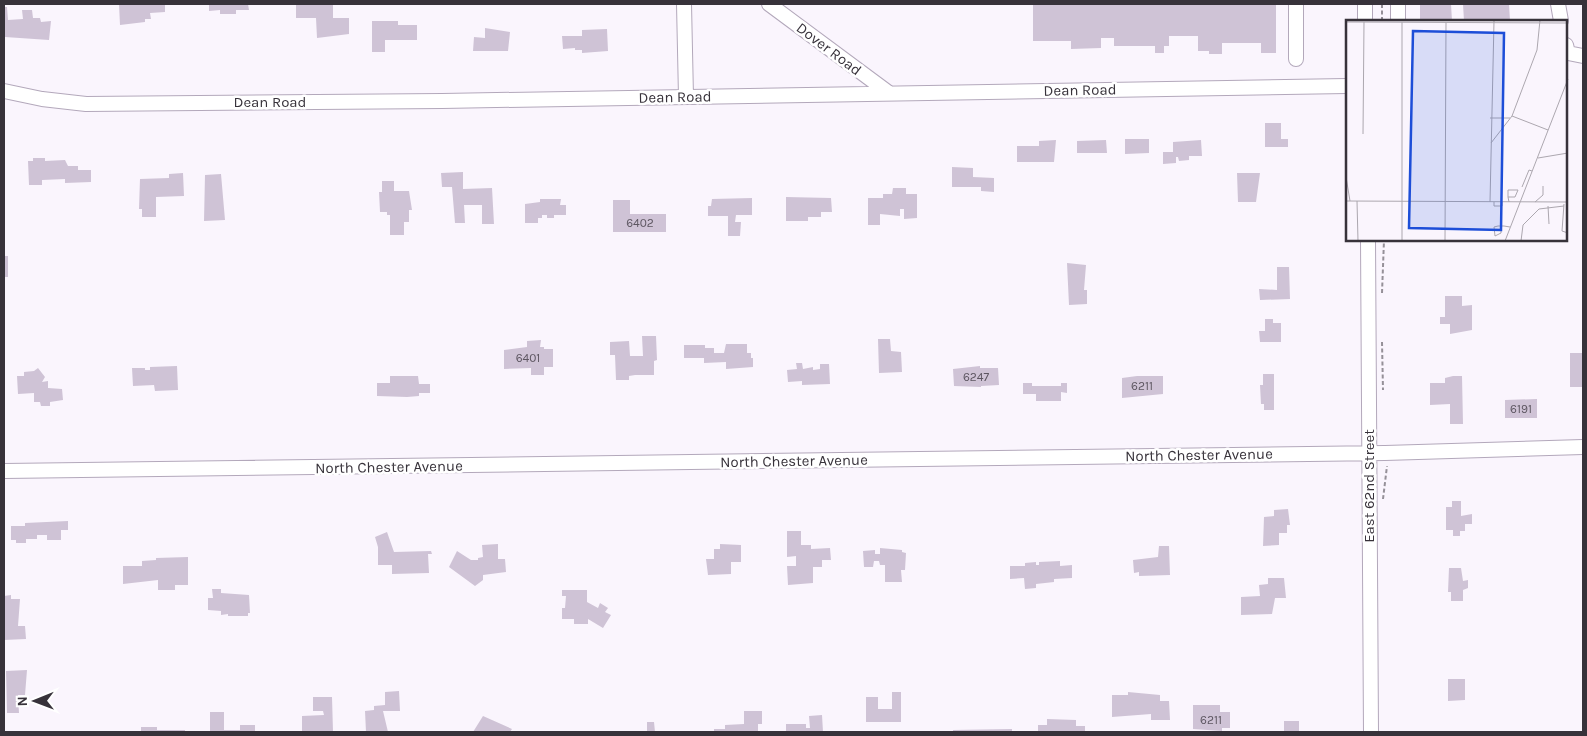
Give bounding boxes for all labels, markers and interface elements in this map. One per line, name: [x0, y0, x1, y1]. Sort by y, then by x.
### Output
street label: Dover Road: [793, 19, 865, 79]
inset map: [1346, 20, 1567, 241]
street label: Dean Road: [1043, 80, 1117, 100]
street label: Dean Road: [638, 87, 712, 107]
street label: Dean Road: [233, 93, 307, 111]
house number: 6402: [626, 216, 654, 230]
house number: 6401: [516, 351, 540, 365]
house number: 6247: [963, 370, 989, 384]
house number: 6211: [1131, 379, 1153, 393]
house number: 6191: [1510, 402, 1532, 416]
street label: East 62nd Street: [1360, 429, 1378, 543]
street label: North Chester Avenue: [1125, 445, 1273, 465]
street label: North Chester Avenue: [720, 451, 868, 471]
street label: North Chester Avenue: [315, 457, 463, 477]
north arrow: [10, 676, 60, 726]
text: N: [14, 696, 31, 706]
house number: 6211: [1200, 713, 1222, 727]

